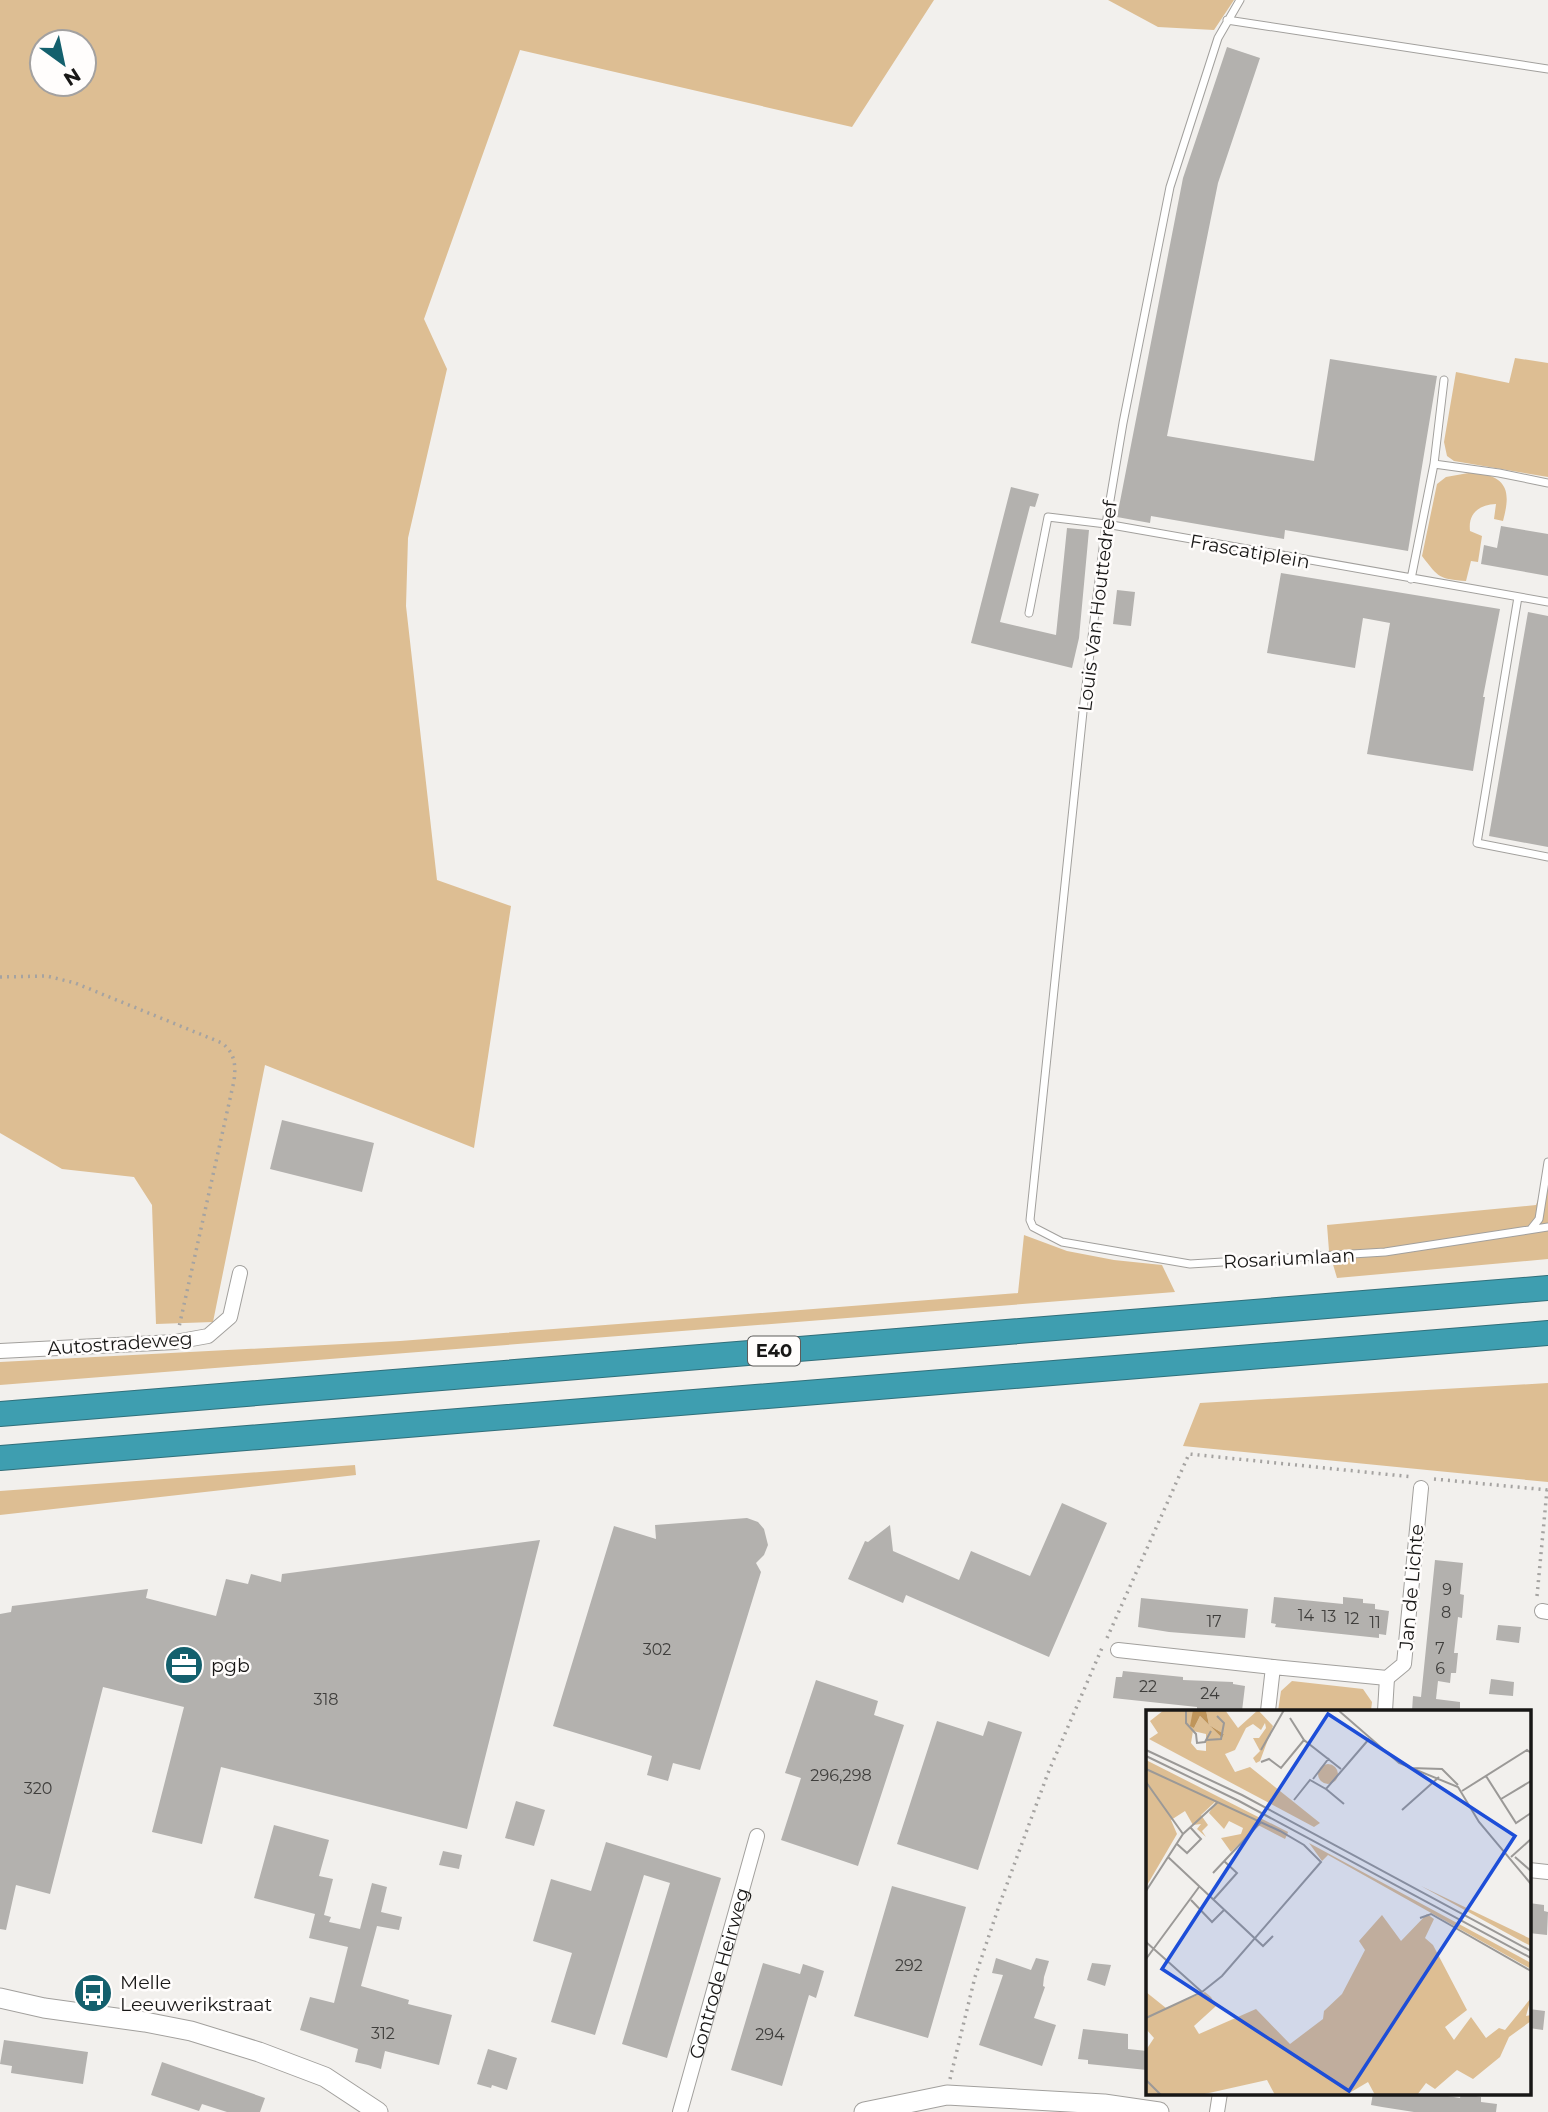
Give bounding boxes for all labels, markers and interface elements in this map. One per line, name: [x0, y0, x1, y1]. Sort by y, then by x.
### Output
north arrow: [28, 28, 98, 98]
text: N: [59, 63, 85, 91]
street label: Louis Van Houttedreef: [1073, 498, 1122, 713]
street label: Frascatiplein: [1188, 530, 1312, 573]
street label: Rosariumlaan: [1222, 1244, 1356, 1273]
street label: Autostradeweg: [47, 1327, 193, 1360]
road number: E40: [748, 1336, 800, 1366]
street label: Jan de Lichte: [1394, 1523, 1428, 1652]
house number: 9: [1442, 1580, 1452, 1599]
house number: 8: [1441, 1603, 1451, 1622]
house number: 14: [1298, 1606, 1315, 1625]
house number: 13: [1322, 1607, 1336, 1626]
house number: 12: [1345, 1609, 1359, 1628]
house number: 17: [1206, 1612, 1222, 1631]
house number: 11: [1369, 1613, 1381, 1632]
house number: 7: [1435, 1639, 1445, 1658]
house number: 302: [643, 1640, 671, 1659]
office icon: pgb: [163, 1644, 205, 1686]
place label: pgb: [211, 1654, 250, 1677]
house number: 6: [1435, 1659, 1445, 1678]
house number: 22: [1139, 1677, 1157, 1696]
house number: 24: [1200, 1684, 1220, 1703]
house number: 318: [313, 1690, 339, 1709]
inset map: [1146, 1710, 1530, 2094]
house number: 296,298: [810, 1766, 872, 1785]
house number: 320: [24, 1779, 52, 1798]
street label: Gontrode Heirweg: [684, 1885, 754, 2062]
house number: 292: [895, 1956, 923, 1975]
place label: Melle Leeuwerikstraat: [120, 1971, 273, 2016]
bus stop icon: Melle Leeuwerikstraat: [72, 1972, 114, 2014]
house number: 312: [371, 2024, 395, 2043]
house number: 294: [755, 2025, 785, 2044]

